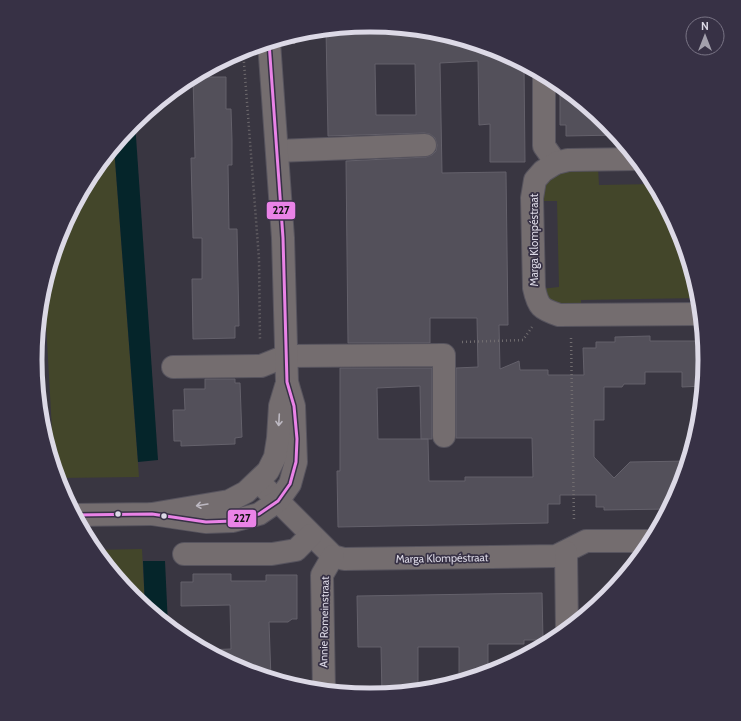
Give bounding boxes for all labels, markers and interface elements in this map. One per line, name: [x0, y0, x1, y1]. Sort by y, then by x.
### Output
north arrow: [685, 16, 725, 56]
text: N: [701, 19, 709, 33]
street label: Marga Klompéstraat: [527, 193, 541, 286]
line badge: 227: [266, 201, 296, 220]
text: 227: [272, 203, 290, 217]
one-way arrow: [275, 413, 283, 426]
one-way arrow: [196, 501, 209, 509]
unlabelled marker: [113, 509, 123, 519]
line badge: 227: [227, 509, 257, 528]
unlabelled marker: [159, 511, 169, 521]
text: 227: [233, 511, 251, 525]
street label: Marga Klompéstraat: [395, 550, 489, 566]
street label: Annie Romeinstraat: [316, 576, 332, 668]

